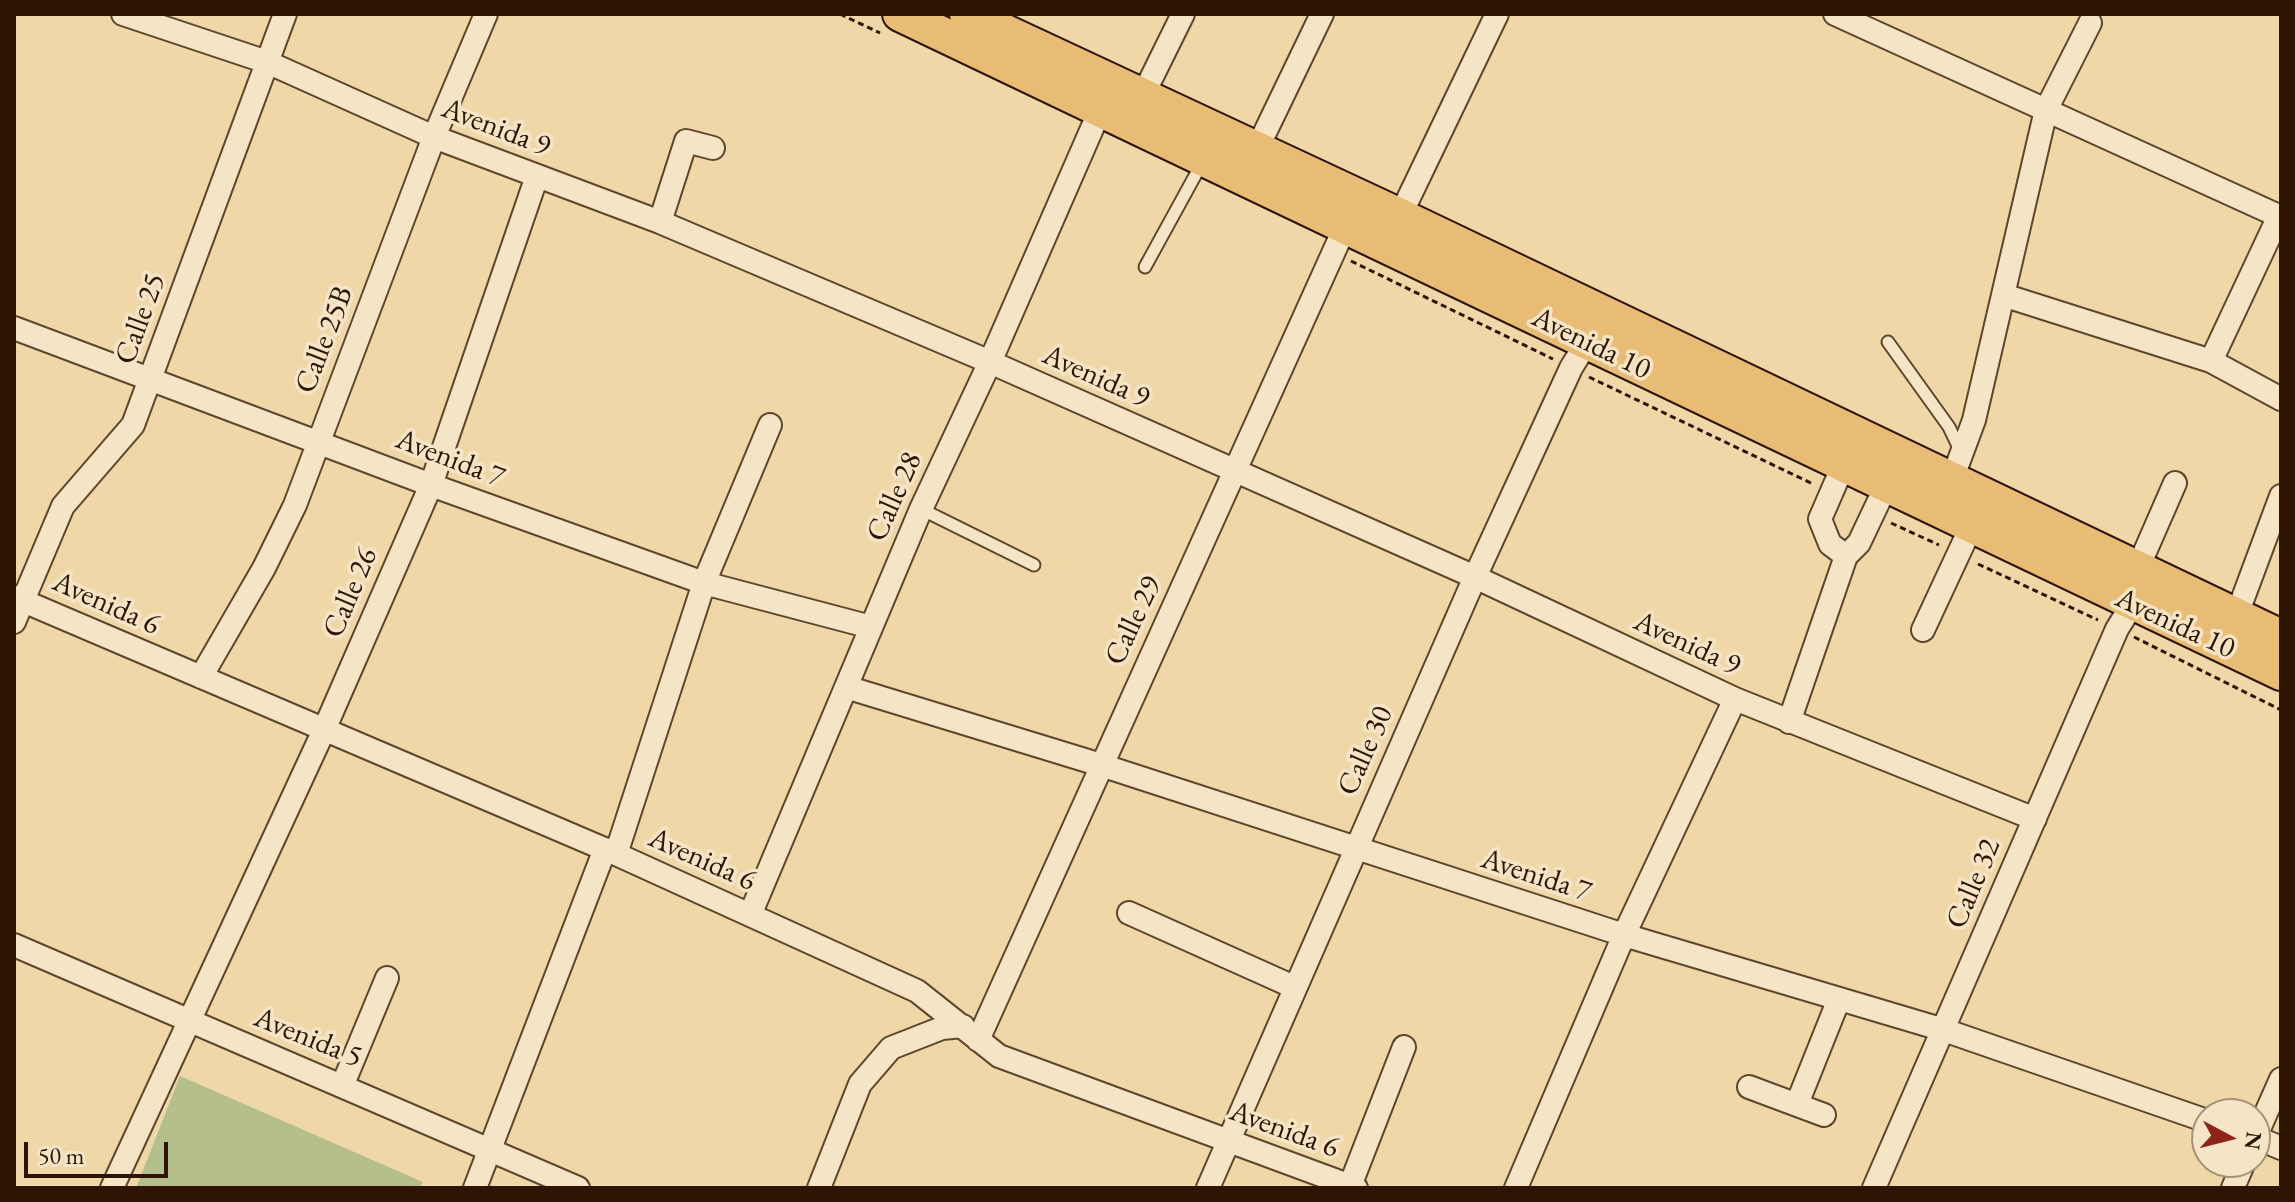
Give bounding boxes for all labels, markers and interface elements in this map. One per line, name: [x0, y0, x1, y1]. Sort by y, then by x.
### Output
street label: Avenida 9: [437, 91, 555, 165]
street label: Calle 25: [108, 269, 174, 369]
street label: Calle 25B: [288, 281, 362, 399]
street label: Avenida 10: [1526, 300, 1656, 388]
street label: Avenida 9: [1037, 337, 1155, 417]
street label: Avenida 7: [391, 422, 509, 496]
street label: Calle 28: [859, 447, 931, 547]
street label: Calle 26: [316, 543, 386, 643]
street label: Avenida 6: [47, 564, 165, 644]
street label: Calle 29: [1098, 571, 1170, 671]
street label: Avenida 10: [2109, 581, 2241, 667]
street label: Avenida 9: [1628, 604, 1746, 684]
street label: Calle 30: [1330, 701, 1402, 801]
street label: Avenida 6: [643, 820, 761, 900]
street label: Calle 32: [1939, 834, 2009, 934]
street label: Avenida 7: [1476, 841, 1596, 911]
street label: Avenida 5: [249, 1000, 367, 1076]
street label: Avenida 6: [1225, 1094, 1343, 1166]
north arrow: [2191, 1098, 2271, 1178]
scale bar: [28, 1126, 172, 1176]
text: N: [2238, 1130, 2269, 1151]
text: 50 m: [38, 1140, 85, 1171]

